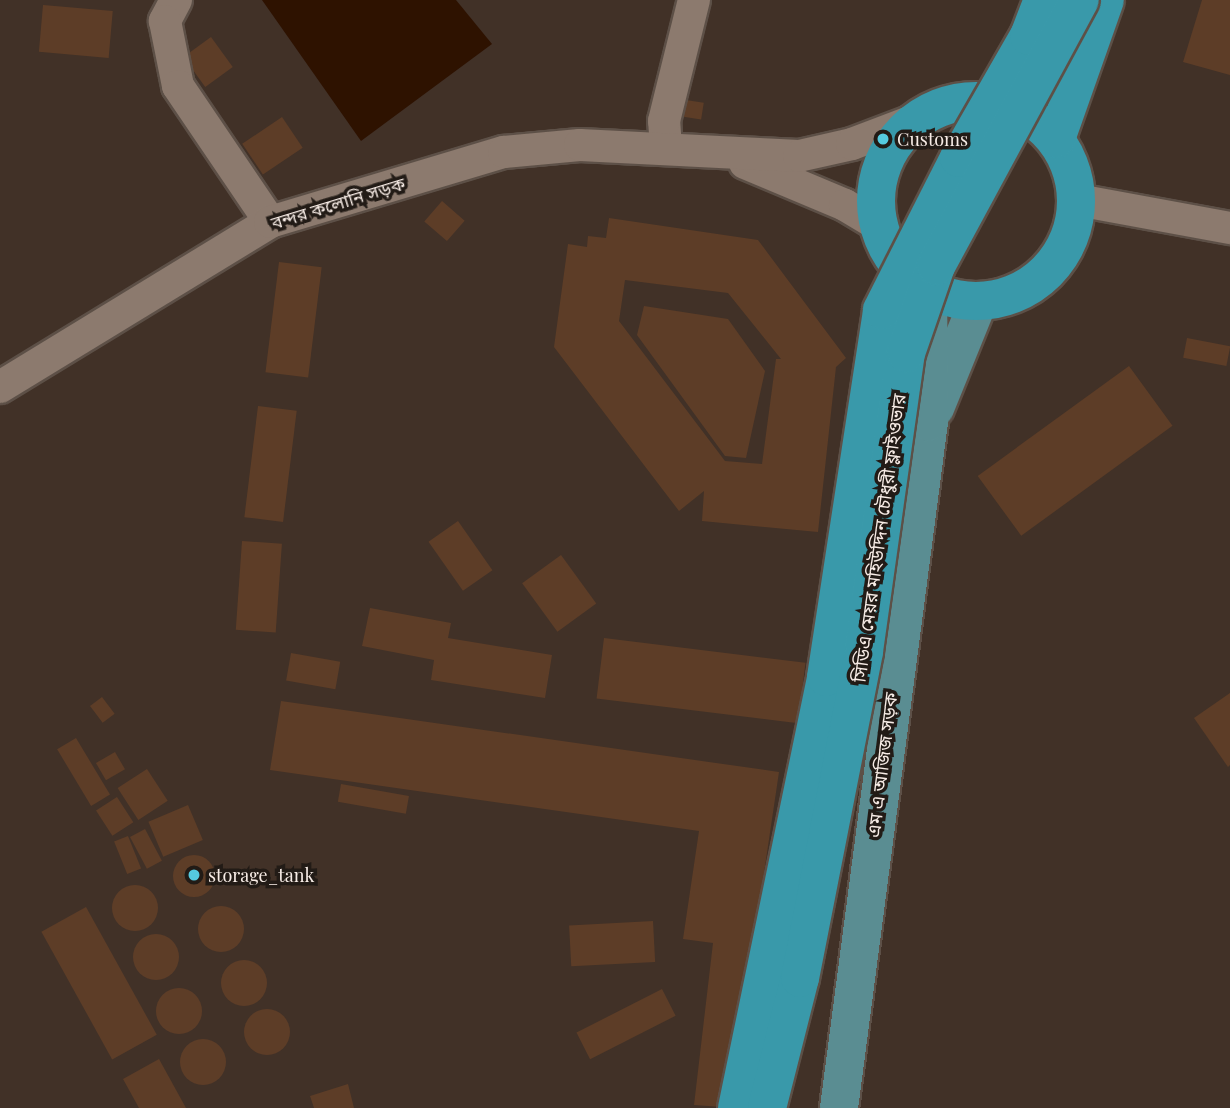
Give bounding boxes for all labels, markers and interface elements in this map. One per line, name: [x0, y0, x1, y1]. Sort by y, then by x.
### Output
place label: Customs: [897, 128, 968, 150]
marker: Customs: [875, 131, 891, 147]
street label: বন্দর কলোনি সড়ক: [268, 172, 408, 234]
street label: সিডিএ মেয়র মহিউদ্দিন চৌধুরী ফ্লাইওভার: [848, 393, 910, 683]
street label: এম এ আজিজ সড়ক: [862, 691, 902, 839]
place label: storage_tank: [208, 864, 314, 886]
marker: storage_tank: [186, 867, 202, 883]

